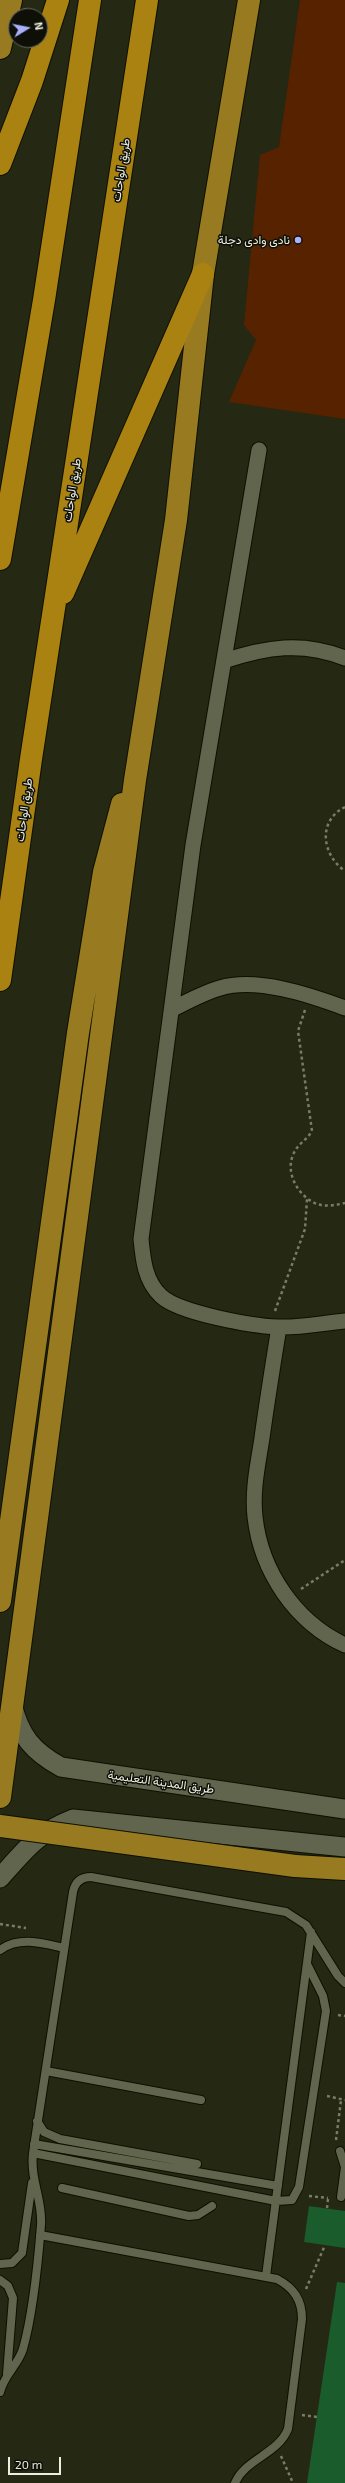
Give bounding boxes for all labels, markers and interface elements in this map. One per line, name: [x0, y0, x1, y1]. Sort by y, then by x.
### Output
north arrow: [8, 8, 48, 48]
text: N: [32, 21, 46, 31]
street label: طريق الواحات: [109, 137, 133, 203]
place label: نادى وادى دجلة: [218, 233, 290, 247]
marker: نادى وادى دجلة: [293, 235, 303, 245]
street label: طريق الواحات: [60, 457, 84, 523]
street label: طريق الواحات: [12, 777, 36, 843]
street label: طريق المدينة التعليمية: [107, 1767, 215, 1797]
scale bar: [10, 2449, 63, 2475]
text: 20 m: [15, 2457, 42, 2471]

